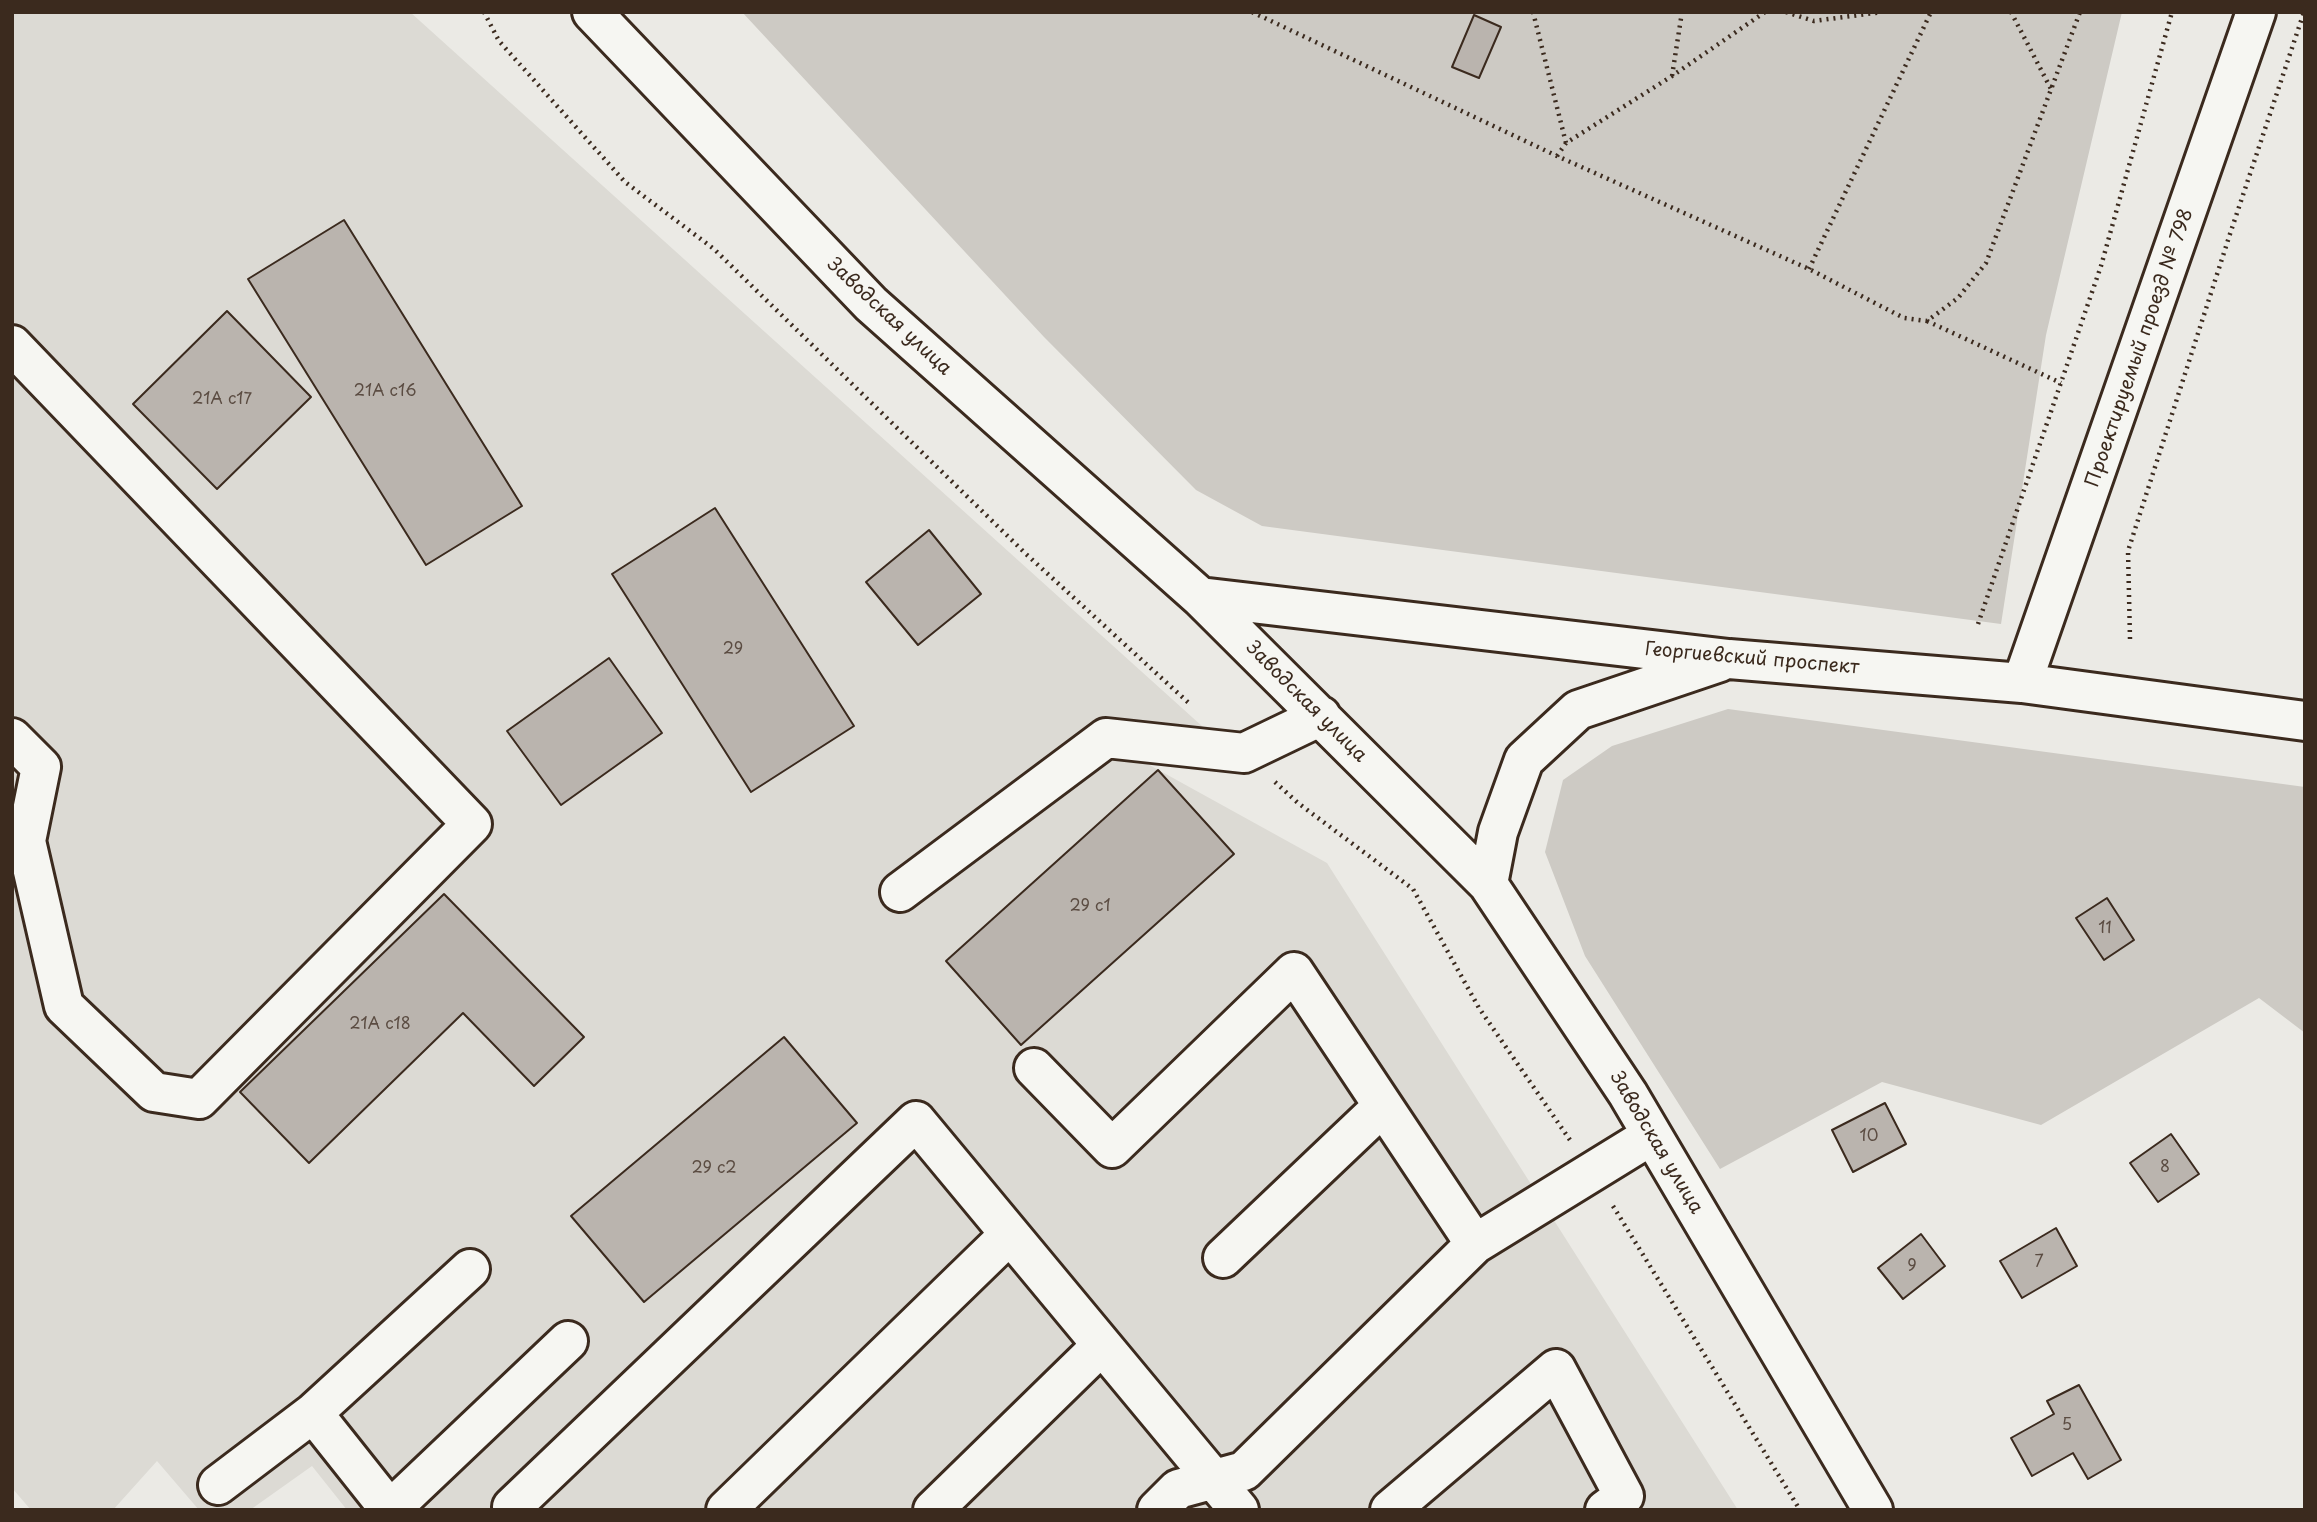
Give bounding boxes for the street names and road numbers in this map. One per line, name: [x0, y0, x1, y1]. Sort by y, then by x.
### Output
street label: Проектируемый проезд № 798: [2082, 206, 2198, 490]
street label: Заводская улица: [822, 254, 956, 380]
street label: Заводская улица: [1241, 637, 1371, 767]
street label: Георгиевский проспект: [1644, 638, 1860, 680]
street label: Заводская улица: [1605, 1068, 1707, 1218]

